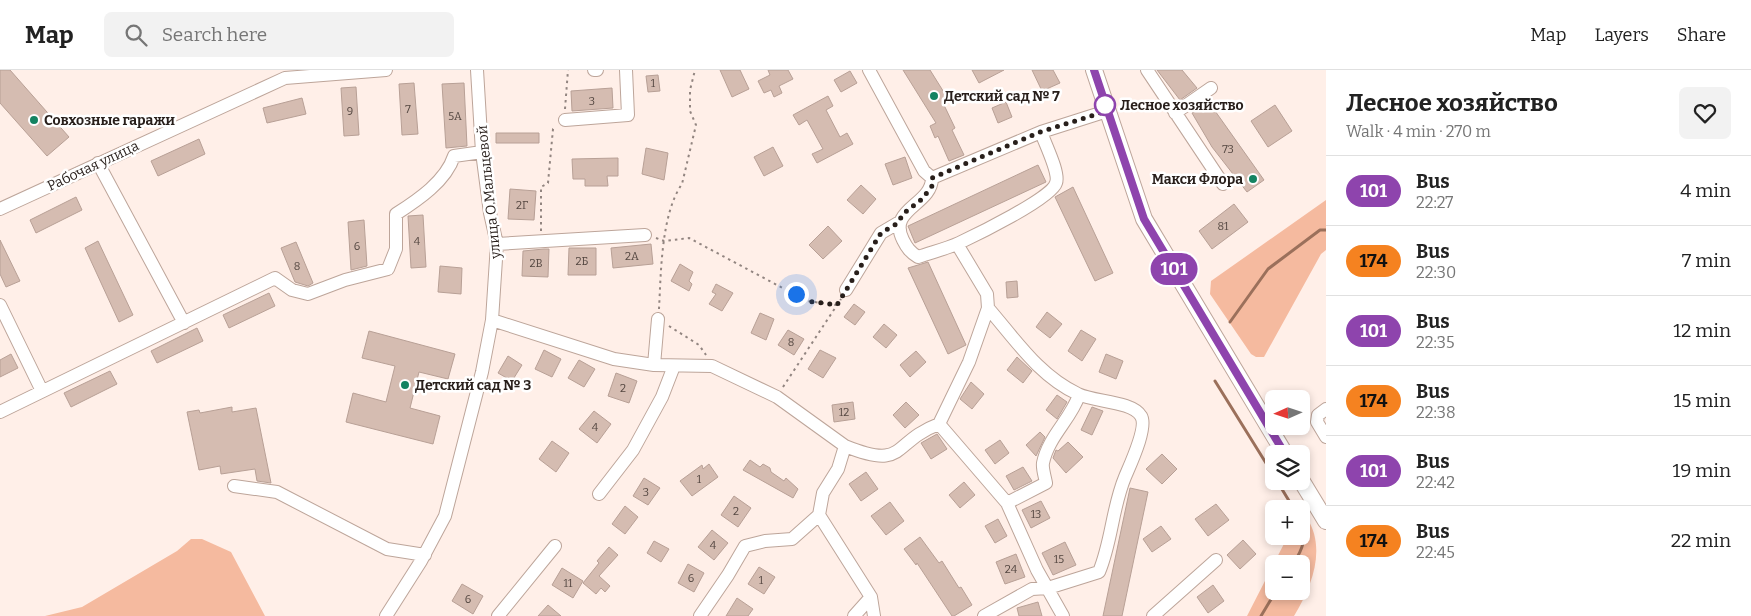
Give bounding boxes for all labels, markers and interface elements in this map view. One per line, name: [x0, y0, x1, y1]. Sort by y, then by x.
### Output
search box: [104, 12, 454, 57]
text: Map: [25, 21, 74, 49]
icon: search: [122, 21, 150, 49]
text: Search here: [162, 23, 267, 46]
text: Map: [1530, 24, 1566, 46]
text: Layers: [1594, 24, 1649, 46]
text: Share: [1677, 24, 1726, 46]
house number: 1: [651, 77, 656, 90]
button: heart: [1679, 87, 1731, 139]
place label: Детский сад № 7: [944, 88, 1060, 105]
text: Лесное хозяйство: [1346, 89, 1558, 117]
marker: Детский сад № 7: [928, 90, 940, 102]
marker: Лесное хозяйство: [1094, 94, 1116, 116]
house number: 3: [589, 95, 595, 108]
place label: Лесное хозяйство: [1120, 97, 1244, 114]
house number: 7: [405, 103, 411, 116]
house number: 9: [347, 105, 353, 118]
house number: 5А: [448, 110, 462, 123]
place label: Совхозные гаражи: [44, 112, 175, 129]
marker: Совхозные гаражи: [28, 114, 40, 126]
text: Walk · 4 min · 270 m: [1346, 122, 1491, 141]
street label: улица О.Мальцевой: [474, 124, 505, 261]
street label: Рабочая улица: [44, 137, 142, 195]
house number: 73: [1222, 143, 1234, 156]
text: Bus: [1416, 170, 1450, 193]
place label: Макси Флора: [1152, 171, 1243, 188]
marker: Макси Флора: [1247, 173, 1259, 185]
text: 4 min: [1680, 179, 1731, 202]
text: 101: [1360, 180, 1387, 202]
text: 22:27: [1416, 193, 1453, 212]
house number: 2Г: [516, 199, 528, 212]
house number: 81: [1217, 220, 1229, 233]
house number: 4: [414, 235, 421, 248]
house number: 6: [354, 240, 360, 253]
text: Bus: [1416, 240, 1450, 263]
text: 7 min: [1682, 249, 1731, 272]
house number: 2А: [625, 250, 639, 263]
text: 174: [1359, 250, 1388, 272]
line badge: 101: [1145, 253, 1203, 285]
house number: 2Б: [576, 255, 589, 268]
house number: 2В: [529, 257, 543, 270]
text: 101: [1161, 258, 1187, 280]
house number: 8: [294, 260, 300, 273]
text: 22:30: [1416, 263, 1456, 282]
your location: [784, 282, 809, 307]
text: Bus: [1416, 310, 1450, 333]
text: 12 min: [1673, 319, 1731, 342]
text: 101: [1360, 320, 1387, 342]
text: 22:35: [1416, 333, 1454, 352]
house number: 8: [788, 336, 794, 349]
place label: Детский сад № 3: [415, 377, 531, 394]
marker: Детский сад № 3: [399, 379, 411, 391]
text: Bus: [1416, 380, 1450, 403]
house number: 2: [620, 382, 626, 395]
text: 15 min: [1674, 389, 1731, 412]
north arrow: [1265, 390, 1310, 435]
map controls: [1265, 390, 1310, 600]
text: 174: [1359, 390, 1388, 412]
text: 22:38: [1416, 403, 1456, 422]
house number: 12: [839, 406, 849, 419]
house number: 4: [592, 421, 599, 434]
button: layers: [1265, 445, 1310, 490]
text: Bus: [1416, 450, 1450, 473]
text: 19 min: [1673, 459, 1731, 482]
text: 101: [1360, 460, 1387, 482]
house number: 1: [697, 473, 702, 486]
text: 22:42: [1416, 473, 1455, 492]
house number: 3: [643, 486, 649, 499]
button: +: [1265, 500, 1310, 545]
house number: 2: [733, 505, 739, 518]
house number: 13: [1031, 508, 1041, 521]
text: Bus: [1416, 520, 1450, 543]
text: 22 min: [1671, 529, 1731, 552]
text: 174: [1359, 530, 1388, 552]
house number: 4: [710, 539, 717, 552]
text: 22:45: [1416, 543, 1455, 562]
house number: 15: [1054, 553, 1064, 566]
button: −: [1265, 555, 1310, 600]
house number: 24: [1005, 563, 1018, 576]
house number: 6: [688, 572, 694, 585]
house number: 1: [759, 574, 764, 587]
house number: 11: [564, 577, 573, 590]
house number: 6: [465, 593, 471, 606]

